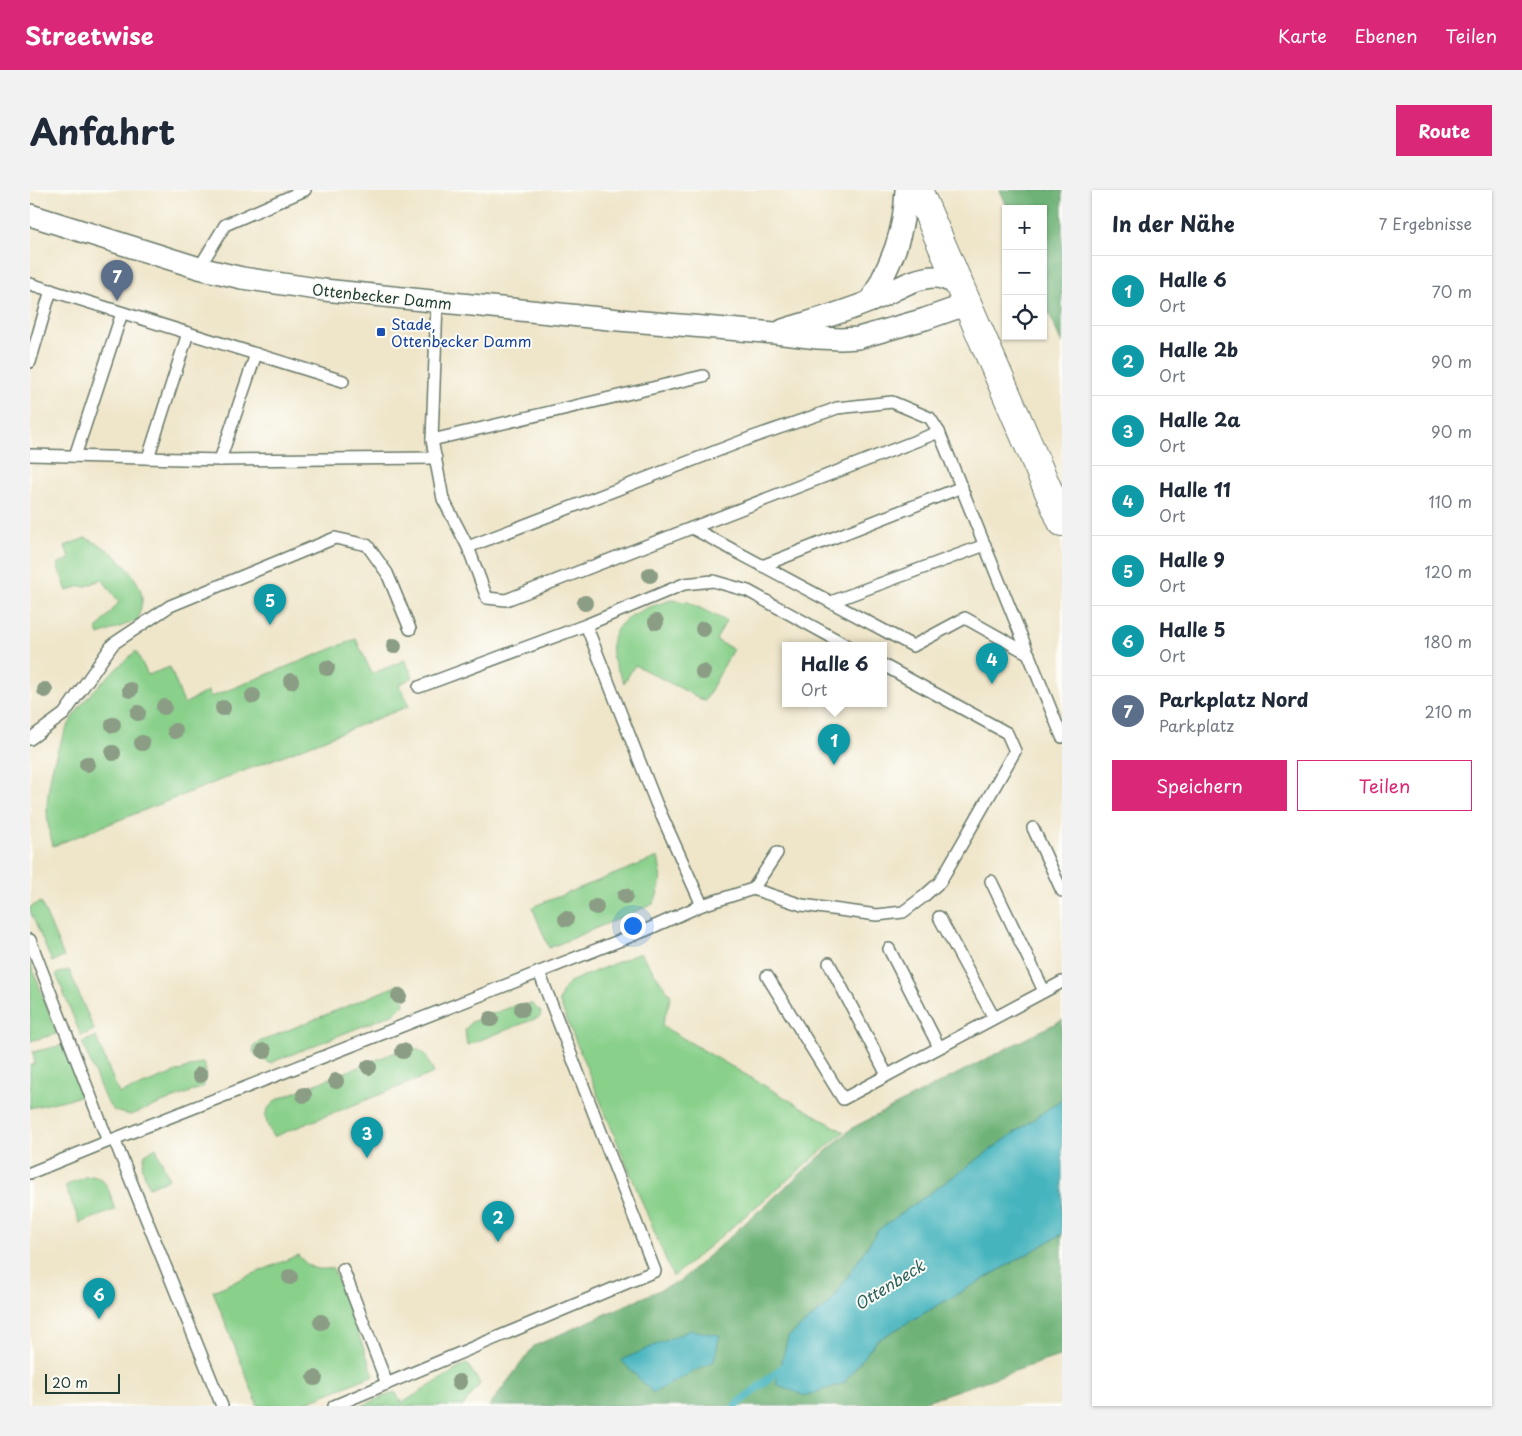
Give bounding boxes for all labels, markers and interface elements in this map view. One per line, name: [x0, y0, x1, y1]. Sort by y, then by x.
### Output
text: Streetwise: [25, 17, 154, 53]
text: Karte: [1278, 22, 1327, 49]
text: Ebenen: [1355, 22, 1418, 49]
text: Teilen: [1446, 22, 1497, 49]
text: Anfahrt: [30, 104, 175, 157]
button: Route: [1396, 105, 1492, 156]
map controls: [1002, 205, 1047, 340]
button: +: [1002, 205, 1047, 250]
text: In der Nähe: [1112, 207, 1234, 239]
text: 7 Ergebnisse: [1379, 211, 1472, 235]
button: −: [1002, 250, 1047, 295]
pin: 7: [101, 260, 133, 301]
text: Halle 6: [1159, 265, 1227, 293]
street label: Ottenbecker Damm: [311, 277, 453, 315]
text: 1: [1124, 279, 1132, 303]
text: 70 m: [1432, 279, 1472, 303]
text: Ort: [1159, 293, 1186, 317]
button: locate: [1002, 295, 1047, 340]
place label: Stade, Ottenbecker Damm: [391, 312, 531, 352]
marker: Stade, Ottenbecker Damm: [375, 326, 387, 338]
text: Halle 2b: [1159, 335, 1238, 363]
text: 2: [1122, 349, 1134, 373]
text: 90 m: [1431, 349, 1472, 373]
text: Ort: [1159, 363, 1186, 387]
text: Halle 2a: [1159, 405, 1240, 433]
text: 3: [1123, 419, 1133, 443]
text: 90 m: [1431, 419, 1472, 443]
text: Ort: [1159, 433, 1186, 457]
text: Halle 11: [1159, 475, 1231, 503]
text: 4: [1123, 489, 1133, 513]
text: 110 m: [1429, 489, 1472, 513]
text: Ort: [1159, 503, 1186, 527]
text: Halle 9: [1159, 545, 1225, 573]
text: 5: [1123, 559, 1133, 583]
text: 120 m: [1425, 559, 1472, 583]
text: Ort: [1159, 573, 1186, 597]
pin: 5: [254, 584, 286, 625]
text: Halle 5: [1159, 615, 1226, 643]
text: 6: [1122, 629, 1134, 653]
text: 180 m: [1424, 629, 1472, 653]
popup: [782, 642, 887, 707]
pin: 4: [976, 643, 1008, 684]
text: Ort: [1159, 643, 1186, 667]
text: Halle 6: [801, 649, 868, 677]
text: Ort: [801, 677, 827, 701]
text: Parkplatz Nord: [1159, 685, 1308, 713]
text: 7: [1123, 699, 1133, 723]
text: 210 m: [1424, 699, 1472, 723]
text: Parkplatz: [1159, 713, 1234, 737]
pin: 1: [818, 724, 850, 765]
button: Speichern: [1112, 760, 1287, 811]
button: Teilen: [1297, 760, 1472, 811]
your location: [620, 913, 646, 939]
pin: 3: [351, 1117, 383, 1158]
pin: 2: [482, 1201, 514, 1242]
water label: Ottenbeck: [849, 1252, 930, 1315]
pin: 6: [83, 1278, 115, 1319]
scale bar: [45, 1371, 120, 1394]
text: 20 m: [52, 1372, 88, 1393]

